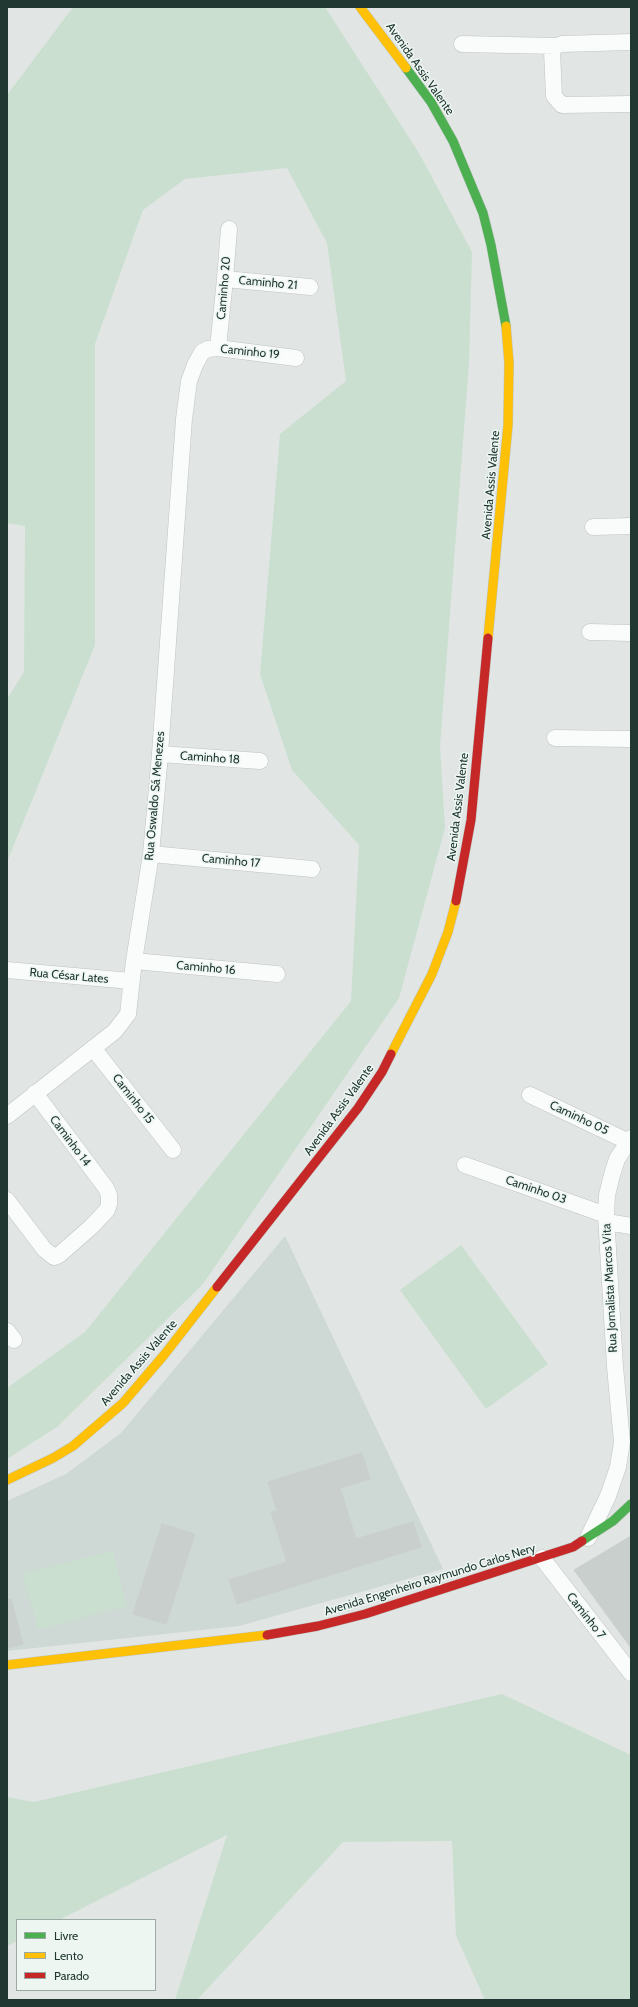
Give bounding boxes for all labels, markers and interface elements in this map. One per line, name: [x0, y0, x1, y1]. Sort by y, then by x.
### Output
street label: Avenida Assis Valente: [383, 20, 457, 118]
street label: Caminho 20: [214, 256, 234, 320]
street label: Caminho 21: [238, 273, 298, 293]
street label: Caminho 19: [220, 342, 280, 362]
street label: Avenida Assis Valente: [479, 430, 503, 540]
street label: Rua Oswaldo Sá Menezes: [142, 731, 168, 861]
street label: Caminho 18: [180, 749, 240, 767]
street label: Avenida Assis Valente: [444, 752, 472, 862]
street label: Caminho 17: [201, 851, 261, 871]
street label: Caminho 16: [176, 958, 236, 978]
street label: Rua César Lates: [29, 965, 109, 987]
street label: Avenida Assis Valente: [301, 1062, 377, 1158]
street label: Caminho 15: [109, 1071, 157, 1127]
street label: Caminho 05: [547, 1098, 611, 1138]
street label: Caminho 14: [46, 1113, 94, 1169]
street label: Caminho 03: [504, 1173, 568, 1207]
street label: Rua Jornalista Marcos Vita: [599, 1223, 621, 1353]
street label: Avenida Assis Valente: [98, 1317, 180, 1409]
street label: Avenida Engenheiro Raymundo Carlos Nery: [323, 1541, 537, 1619]
street label: Caminho 7: [563, 1590, 609, 1642]
legend: [16, 1919, 156, 1991]
text: Livre: [54, 1928, 78, 1943]
text: Lento: [54, 1948, 83, 1963]
text: Parado: [54, 1968, 89, 1983]

